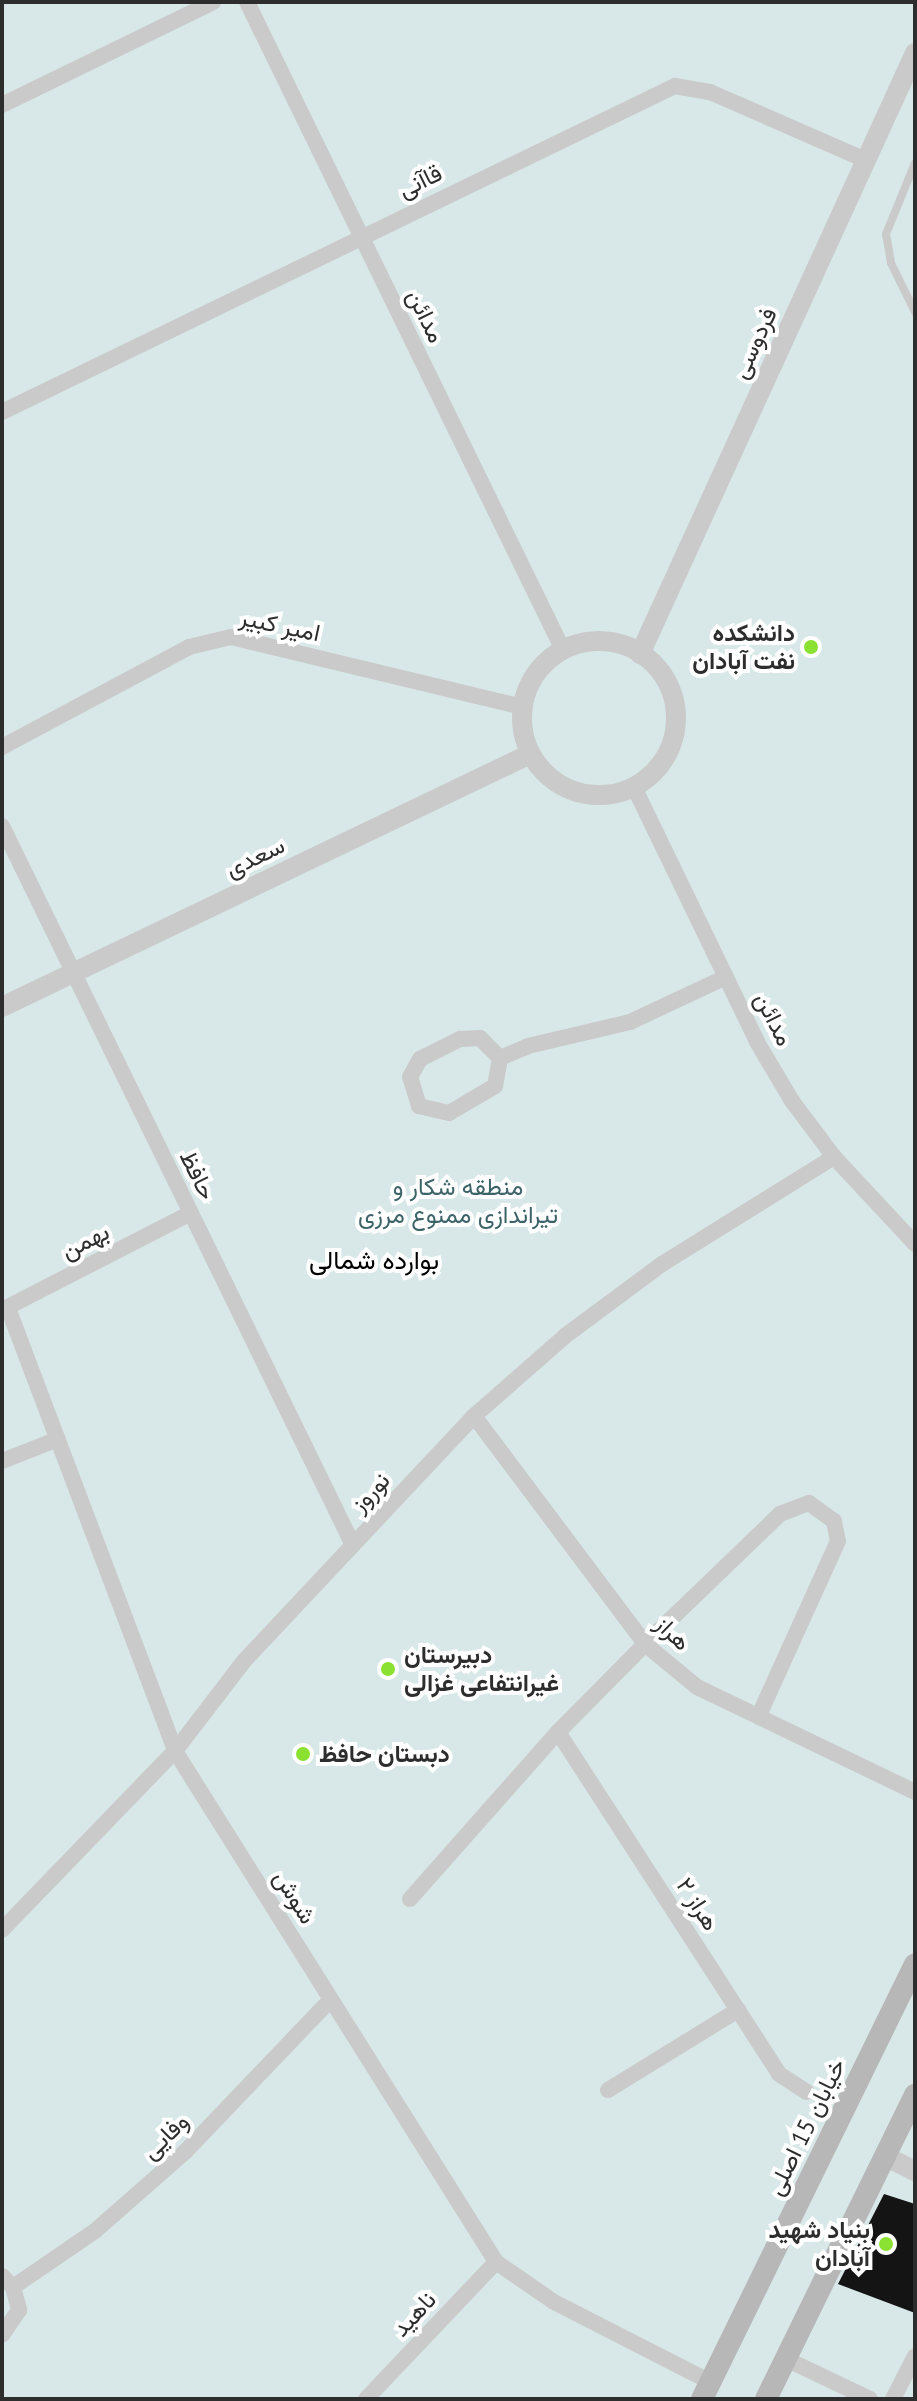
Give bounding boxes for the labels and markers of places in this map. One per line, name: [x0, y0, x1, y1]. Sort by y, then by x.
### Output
place label: دانشکده نفت آبادان: [692, 619, 795, 675]
marker: دانشکده نفت آبادان: [802, 638, 820, 656]
place label: دبیرستان غیرانتفاعی غزالی: [404, 1641, 559, 1697]
marker: دبیرستان غیرانتفاعی غزالی: [379, 1660, 397, 1678]
place label: دبستان حافظ: [319, 1740, 450, 1768]
marker: دبستان حافظ: [294, 1745, 312, 1763]
place label: بنیاد شهید آبادان: [768, 2216, 870, 2272]
marker: بنیاد شهید آبادان: [877, 2235, 895, 2253]

